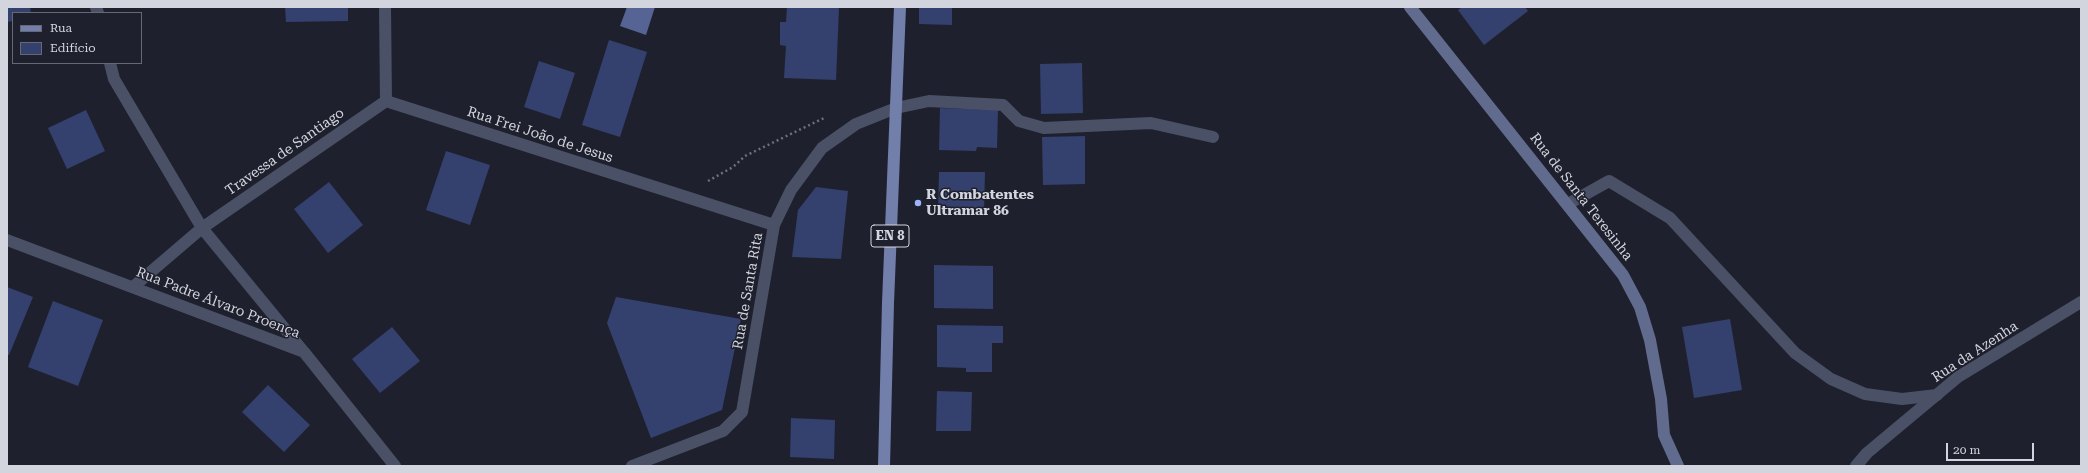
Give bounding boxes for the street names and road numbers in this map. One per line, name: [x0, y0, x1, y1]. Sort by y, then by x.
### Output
street label: Rua Frei João de Jesus: [465, 103, 615, 167]
street label: Travessa de Santiago: [222, 105, 348, 199]
street label: Rua de Santa Teresinha: [1526, 130, 1636, 264]
road number: EN 8: [871, 225, 909, 247]
street label: Rua de Santa Rita: [729, 231, 767, 351]
street label: Rua Padre Álvaro Proença: [134, 264, 302, 342]
street label: Rua da Azenha: [1929, 318, 2021, 386]

